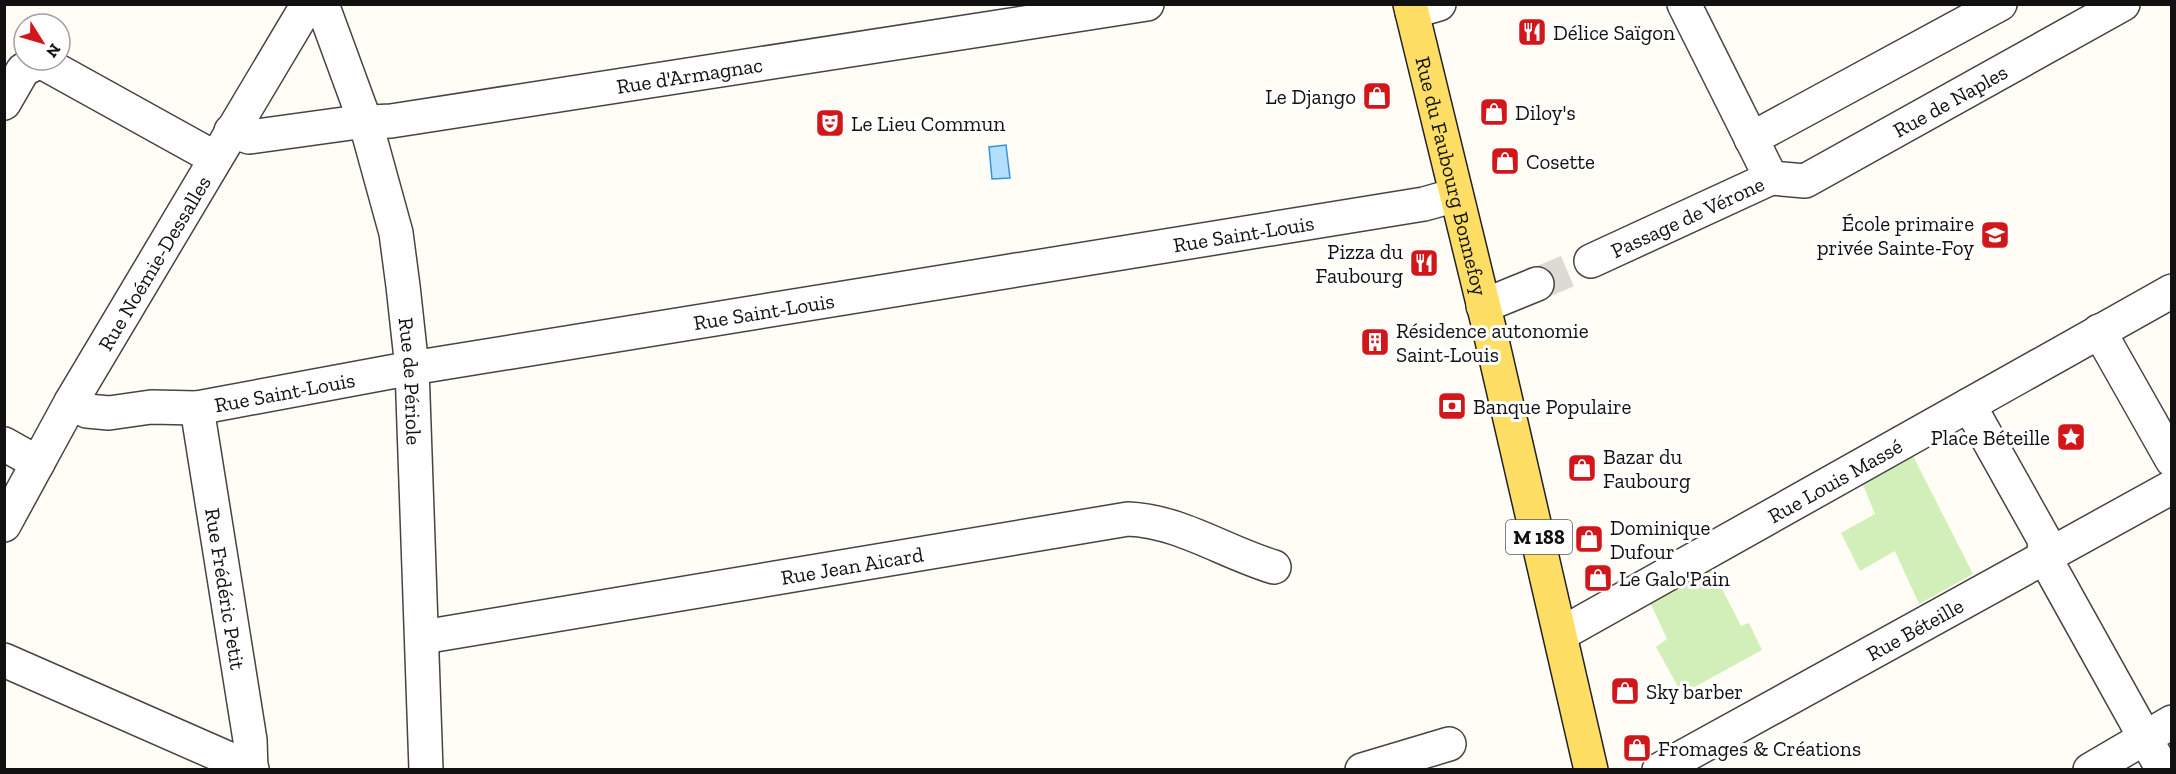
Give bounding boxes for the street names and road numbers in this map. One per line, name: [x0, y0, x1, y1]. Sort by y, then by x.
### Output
street label: Rue d'Armagnac: [615, 51, 764, 98]
street label: Rue du Faubourg Bonnefoy: [1411, 54, 1493, 298]
street label: Rue de Naples: [1888, 59, 2011, 142]
street label: Passage de Vérone: [1607, 170, 1768, 263]
street label: Rue Noémie-Dessalles: [92, 171, 216, 355]
street label: Rue Saint-Louis: [1171, 210, 1316, 257]
street label: Rue Saint-Louis: [692, 287, 836, 335]
street label: Rue de Périole: [394, 316, 427, 446]
street label: Rue Saint-Louis: [212, 366, 357, 417]
street label: Rue Louis Massé: [1763, 433, 1906, 528]
street label: Rue Frédéric Petit: [201, 506, 251, 672]
road number: M 188: [1506, 520, 1572, 554]
street label: Rue Jean Aicard: [779, 541, 926, 589]
street label: Rue Béteille: [1862, 592, 1967, 666]

